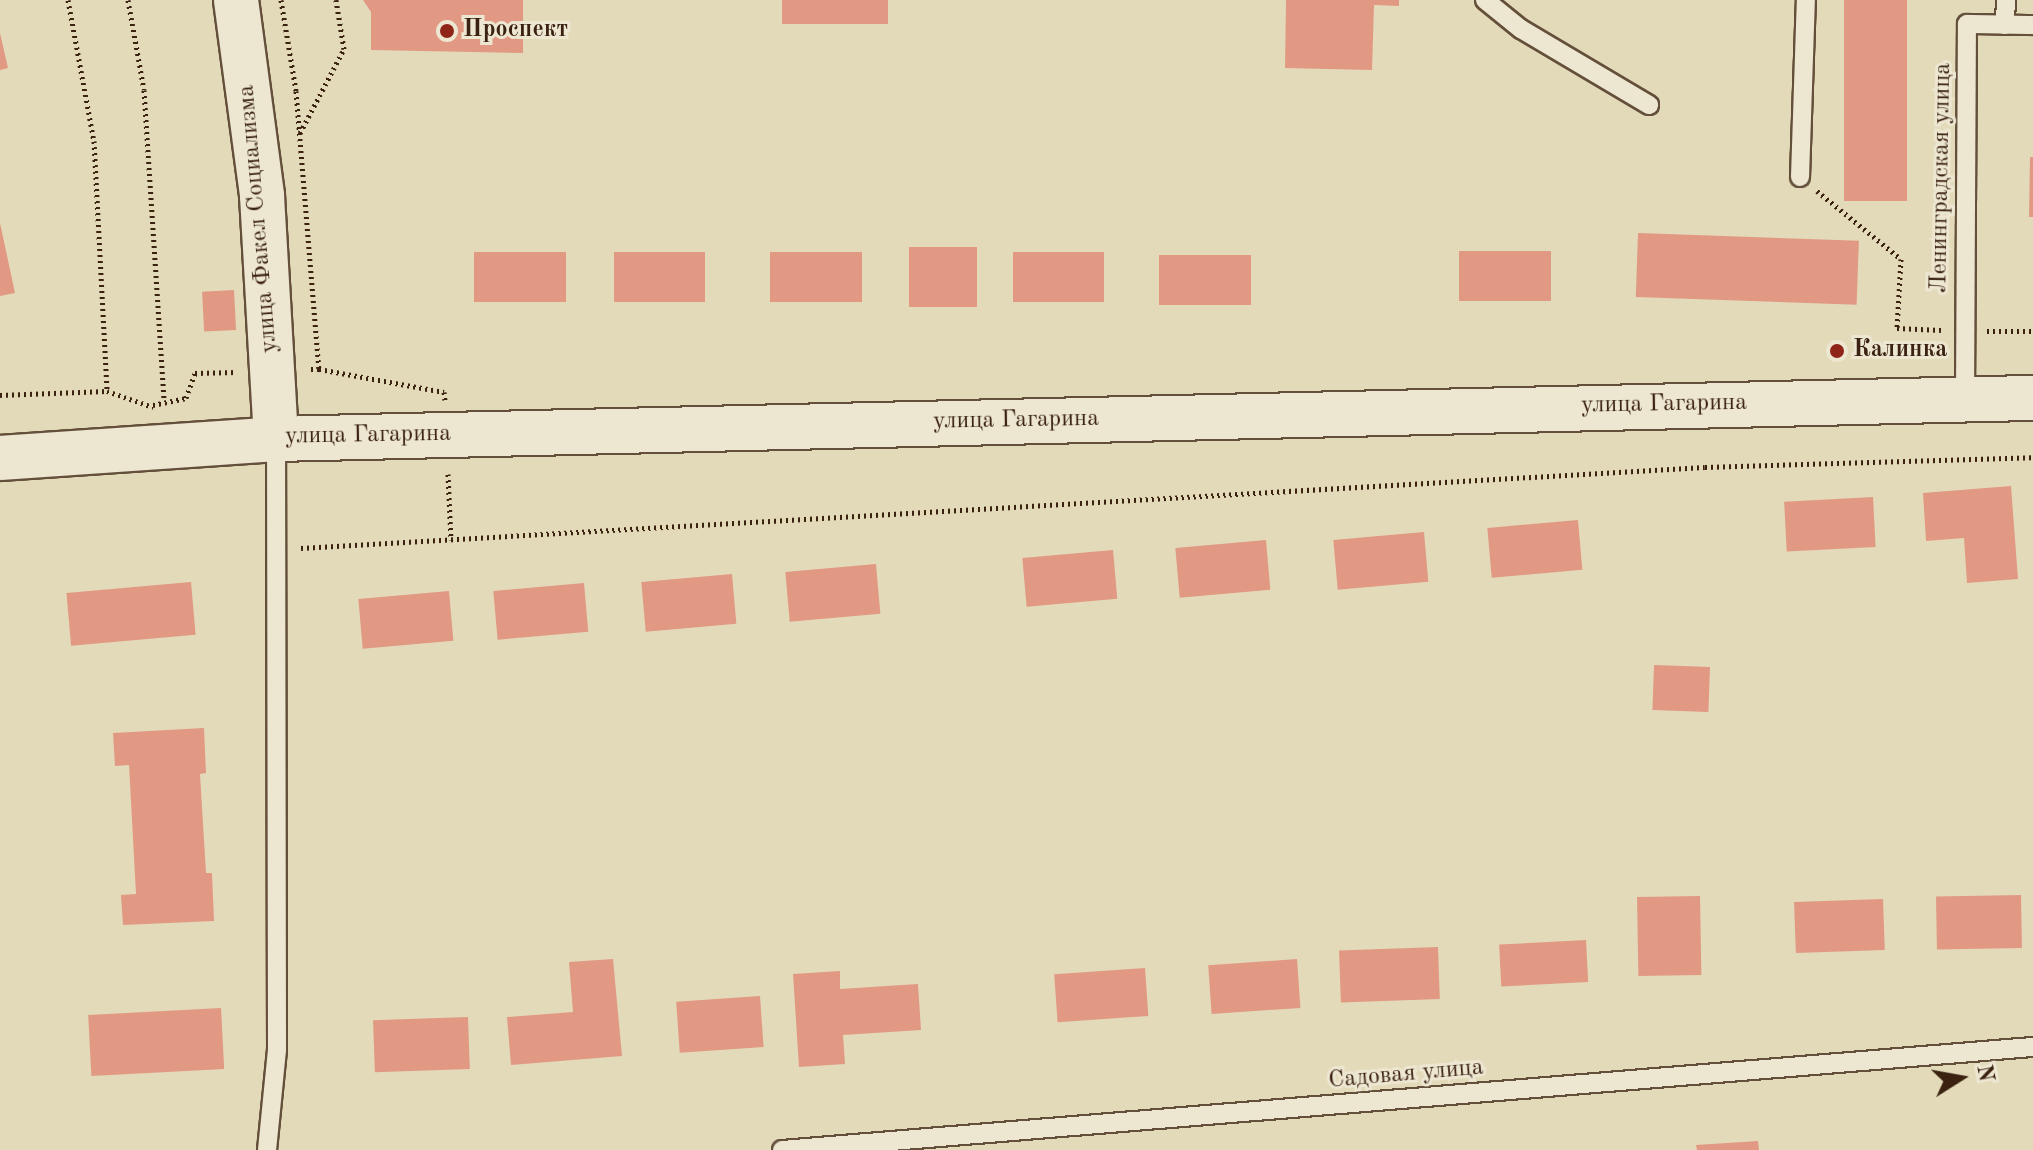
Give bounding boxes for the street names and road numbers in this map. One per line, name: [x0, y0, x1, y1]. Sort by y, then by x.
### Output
street label: Ленинградская улица: [1926, 63, 1958, 293]
street label: улица Факел Социализма: [233, 84, 285, 354]
street label: улица Гагарина: [1581, 389, 1747, 421]
street label: улица Гагарина: [933, 405, 1099, 437]
street label: улица Гагарина: [285, 420, 451, 452]
street label: Садовая улица: [1327, 1054, 1485, 1096]

